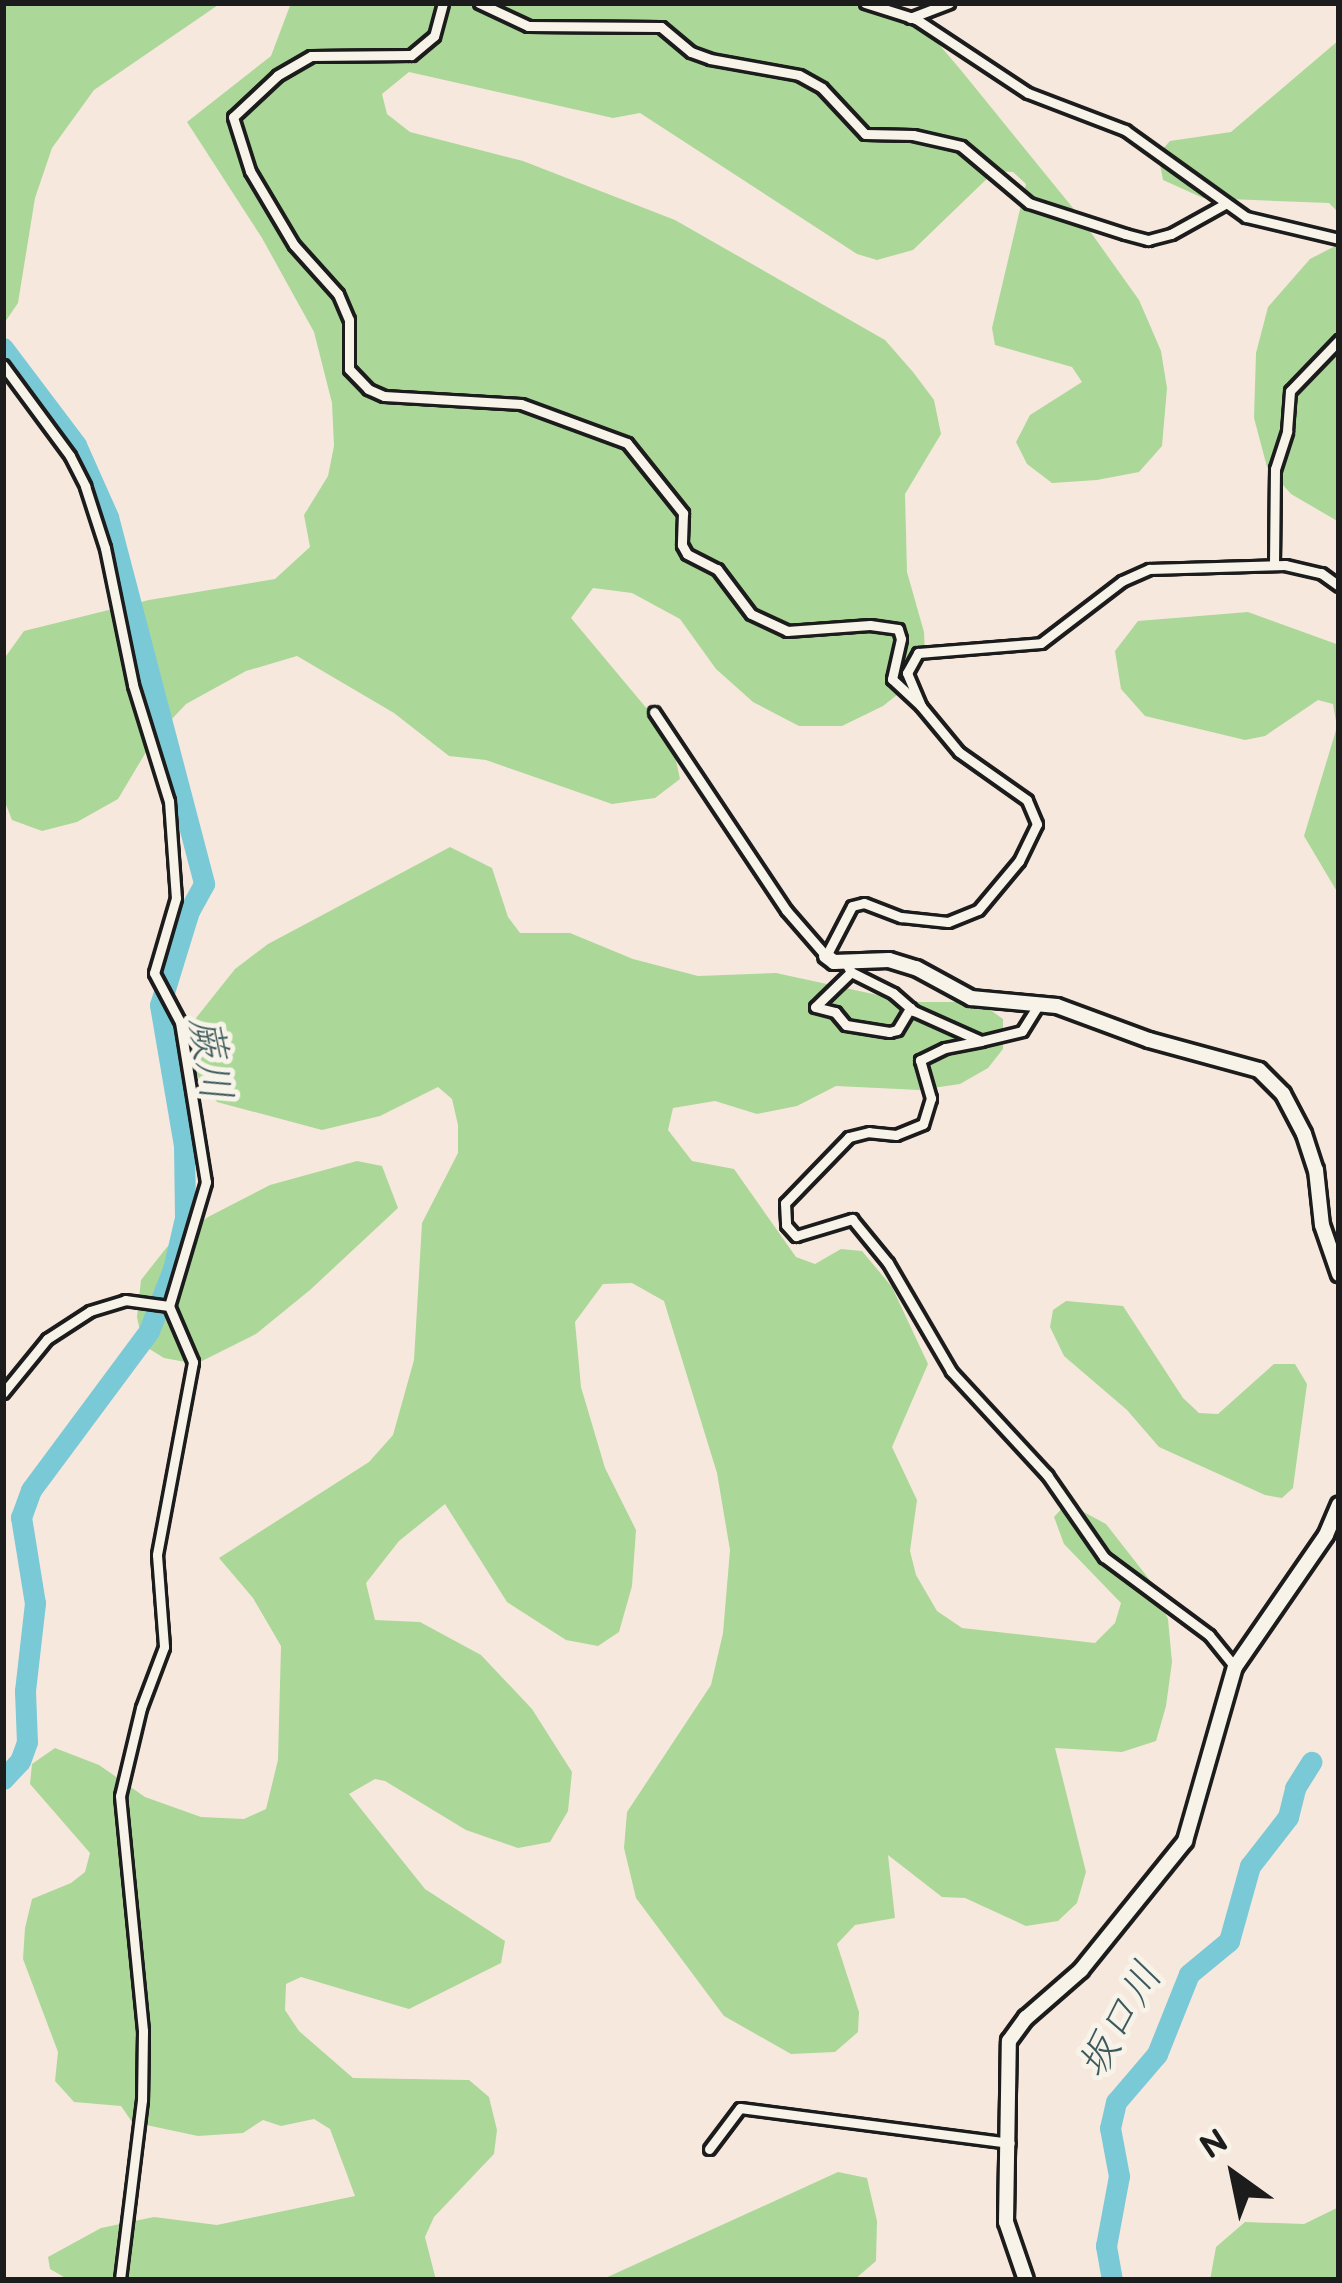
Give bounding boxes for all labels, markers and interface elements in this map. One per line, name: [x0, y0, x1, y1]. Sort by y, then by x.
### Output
water label: 蕨川: [178, 1014, 240, 1104]
water label: 坂口川: [1068, 1954, 1174, 2088]
north arrow: [1174, 2115, 1294, 2235]
text: N: [1193, 2121, 1236, 2168]

